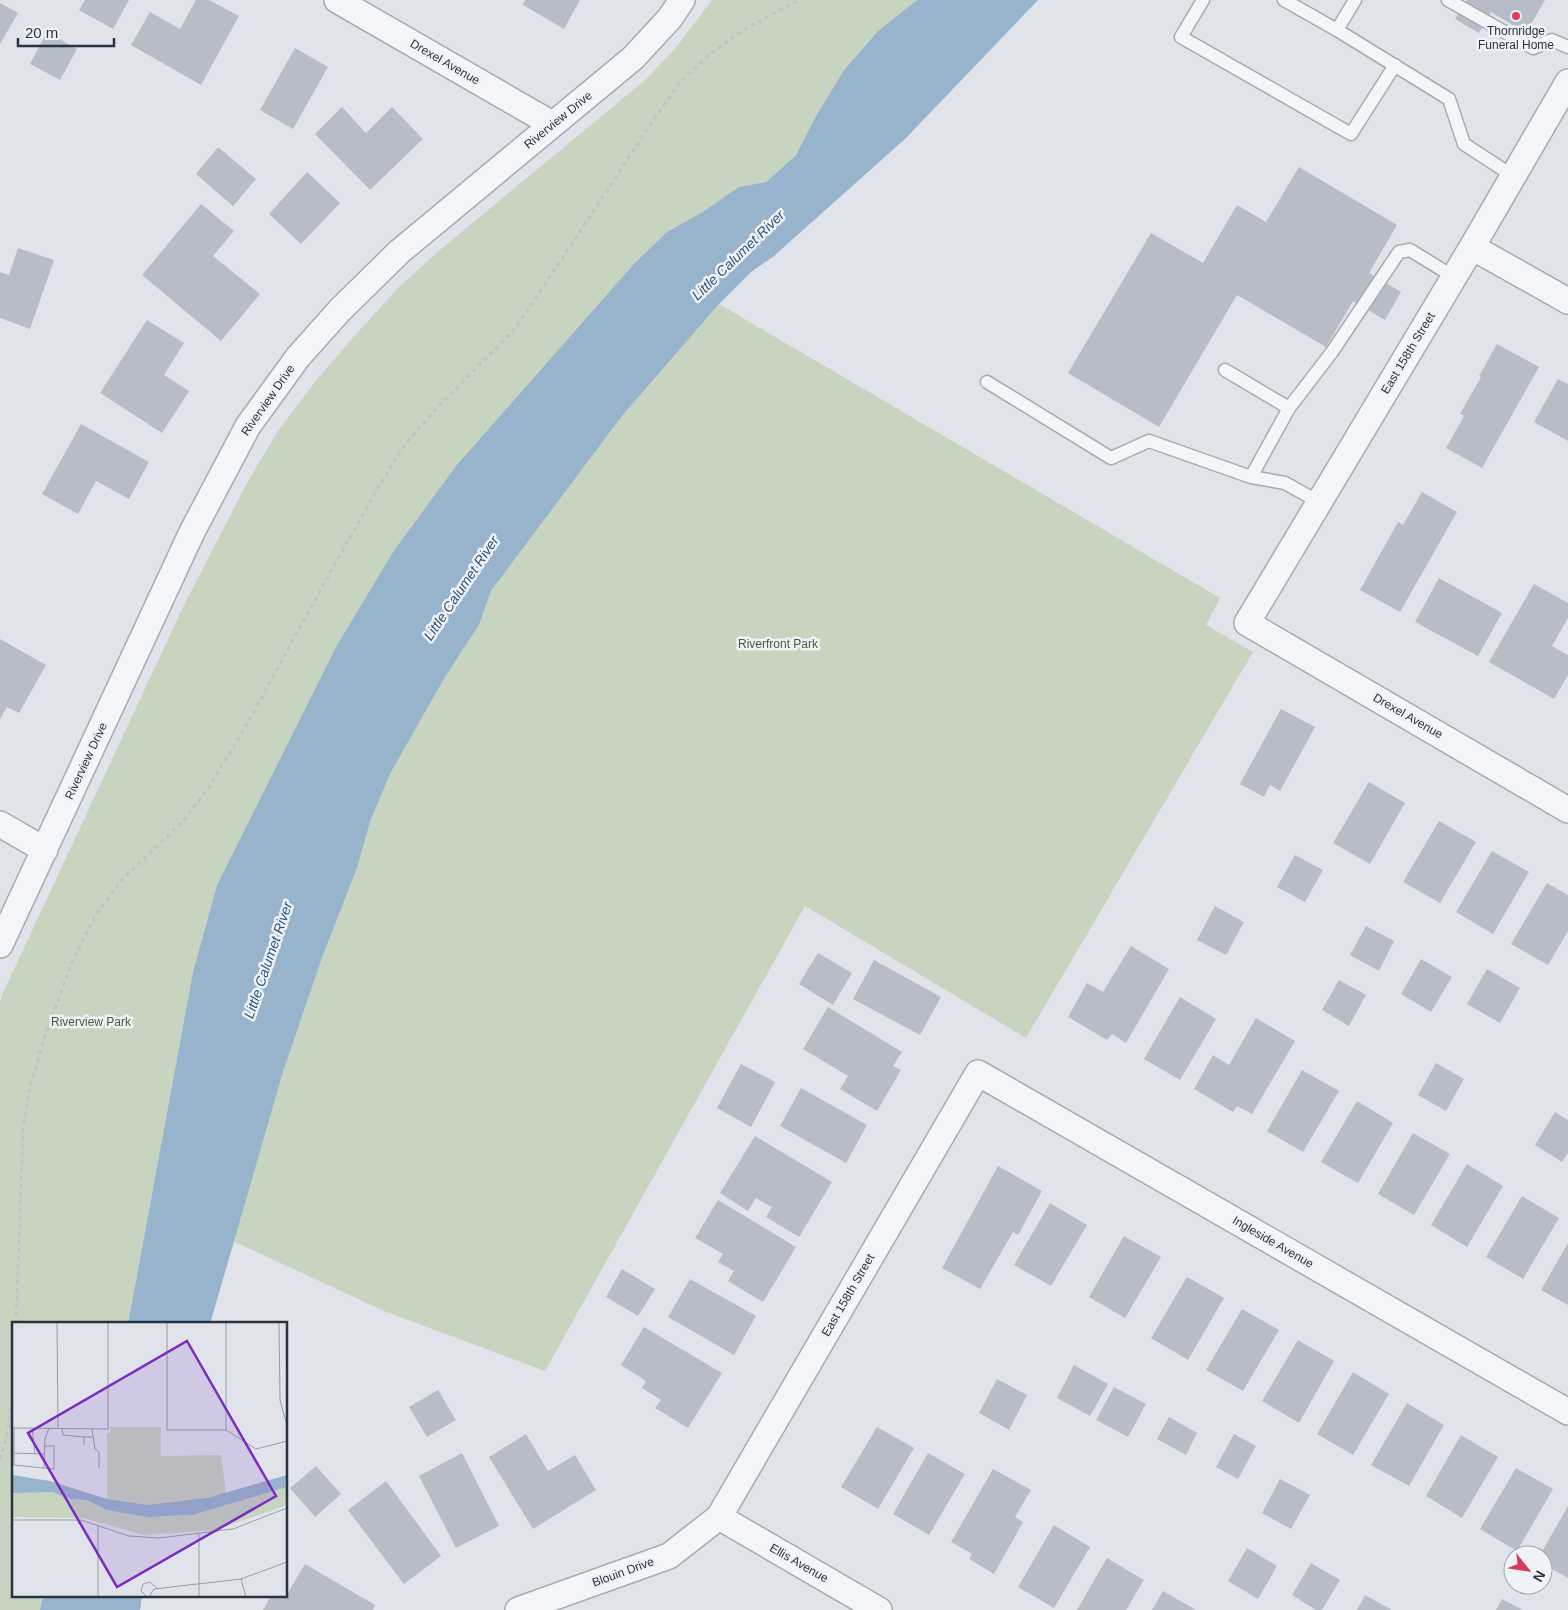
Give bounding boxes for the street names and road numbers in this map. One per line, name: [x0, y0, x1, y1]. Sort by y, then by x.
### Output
street label: Drexel Avenue: [408, 36, 482, 88]
street label: Riverview Drive: [521, 88, 595, 152]
street label: East 158th Street: [1378, 309, 1438, 396]
street label: Riverview Drive: [238, 362, 298, 438]
street label: Drexel Avenue: [1371, 690, 1445, 742]
street label: Riverview Drive: [62, 720, 110, 802]
street label: Ingleside Avenue: [1230, 1213, 1316, 1271]
street label: East 158th Street: [819, 1251, 878, 1339]
street label: Ellis Avenue: [767, 1541, 831, 1586]
street label: Blouin Drive: [590, 1554, 656, 1590]

